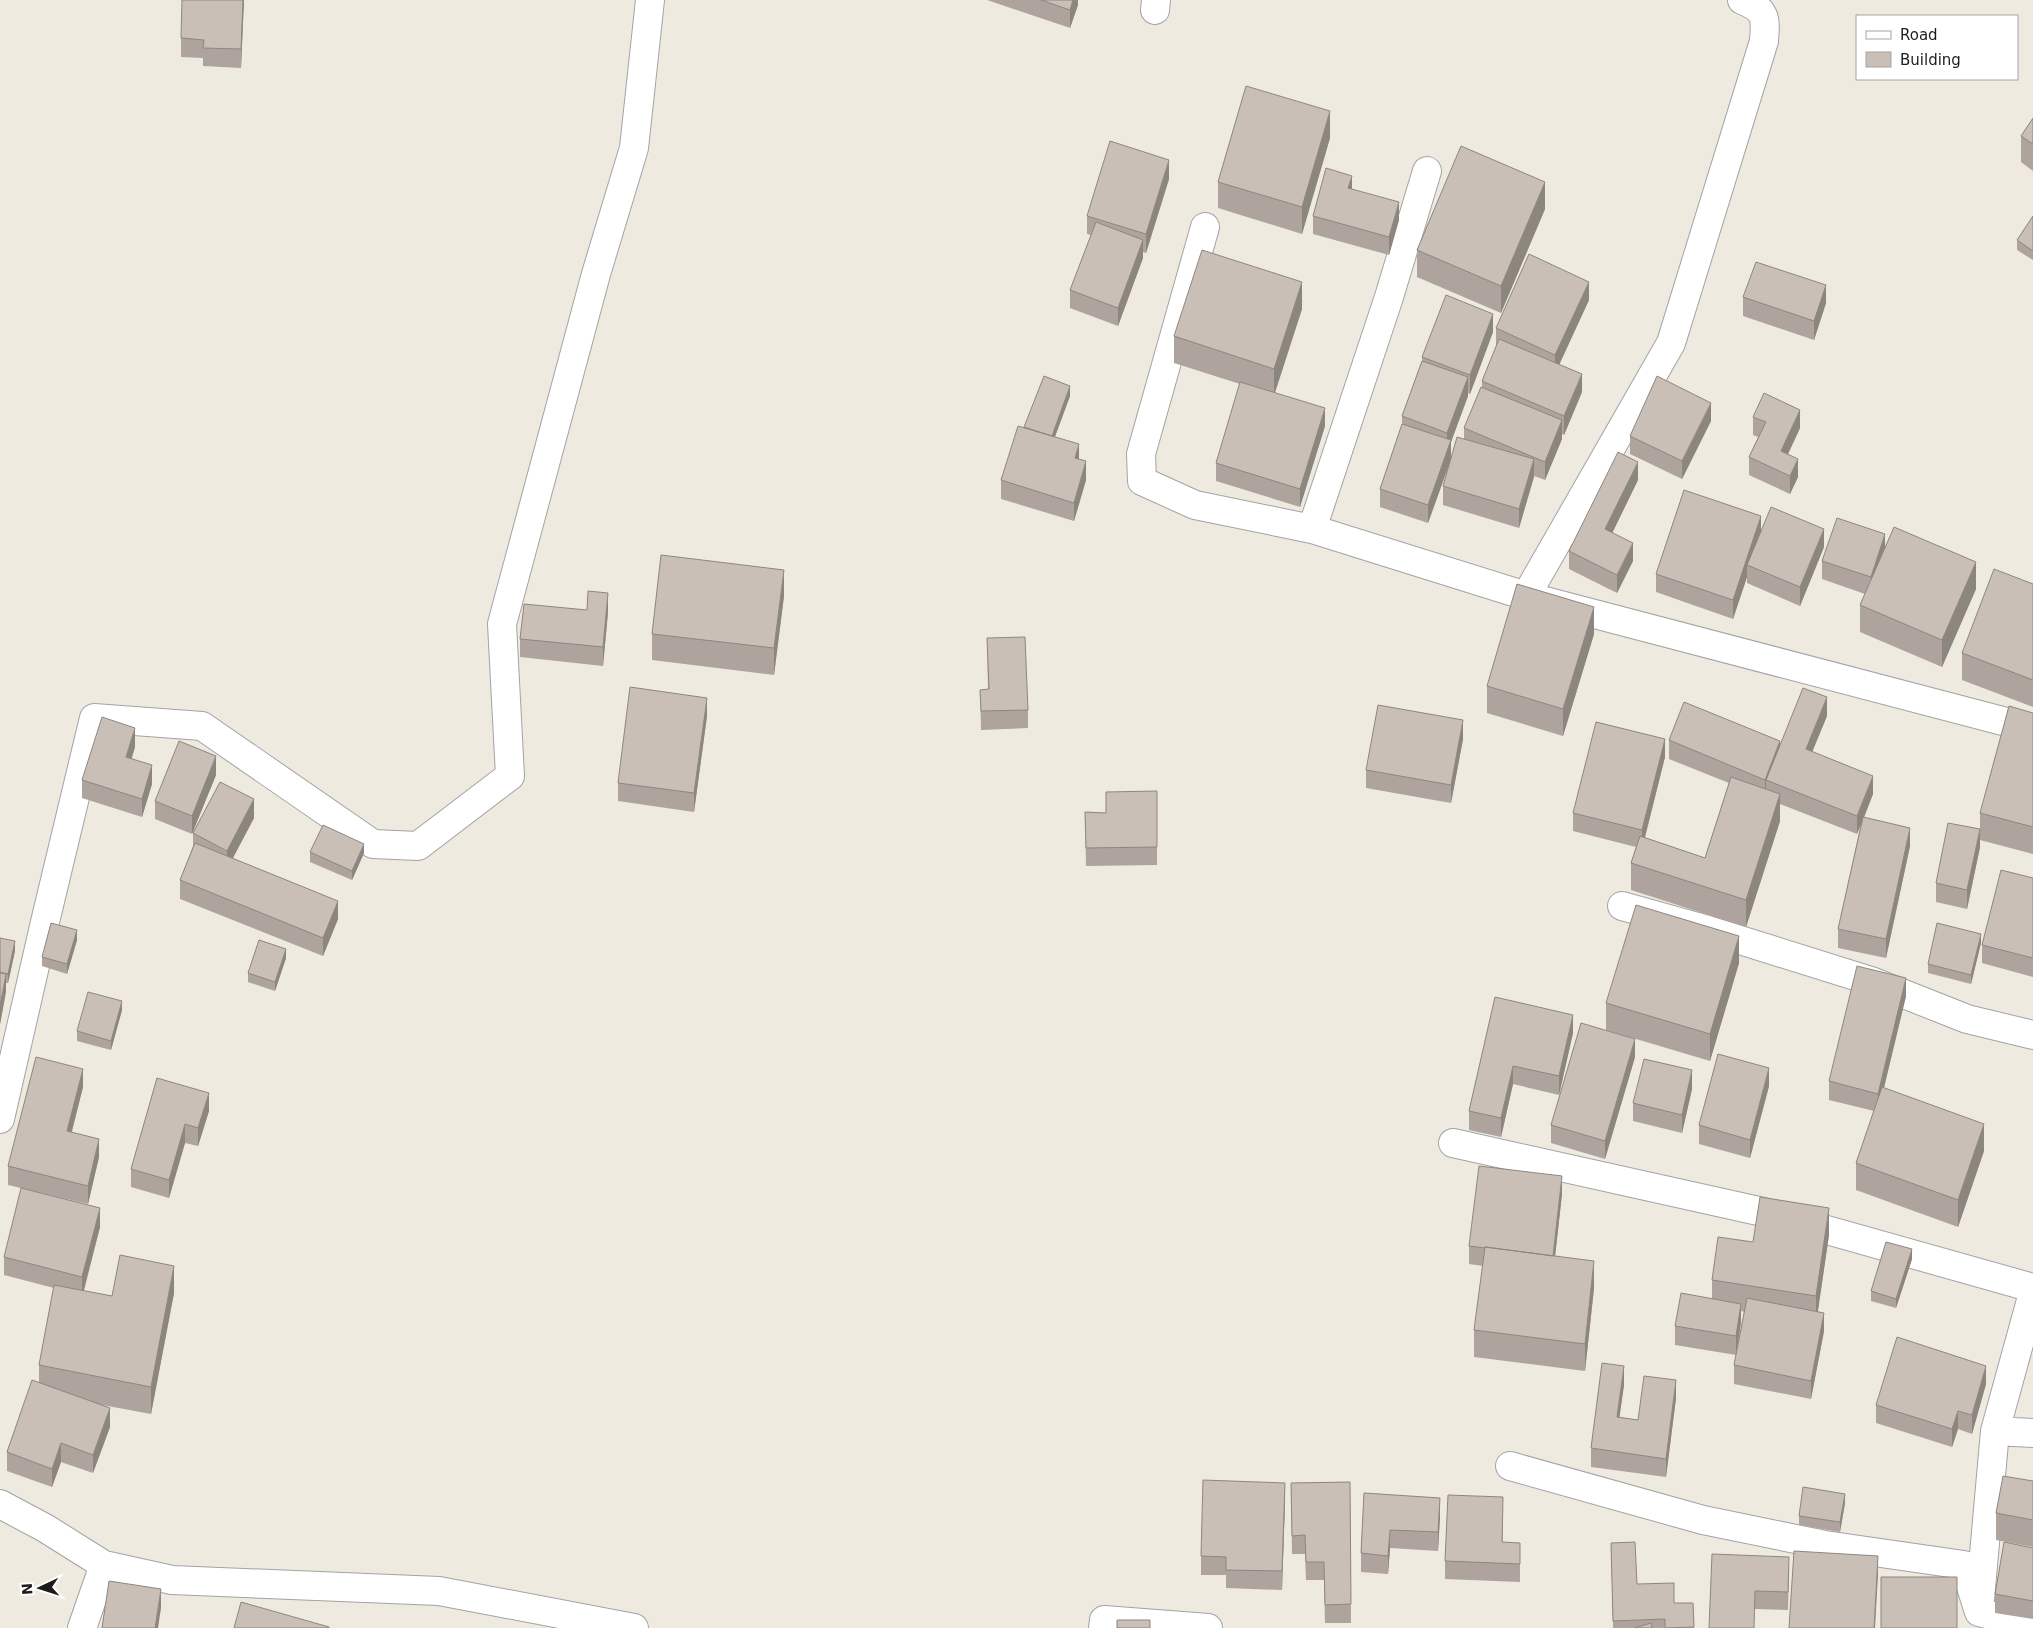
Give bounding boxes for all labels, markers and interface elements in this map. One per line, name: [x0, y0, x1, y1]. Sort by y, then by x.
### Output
legend: [1856, 15, 2018, 80]
text: Road: [1900, 26, 1938, 44]
text: Building: [1900, 51, 1961, 69]
north arrow: [15, 1563, 65, 1613]
text: N: [19, 1583, 35, 1595]

